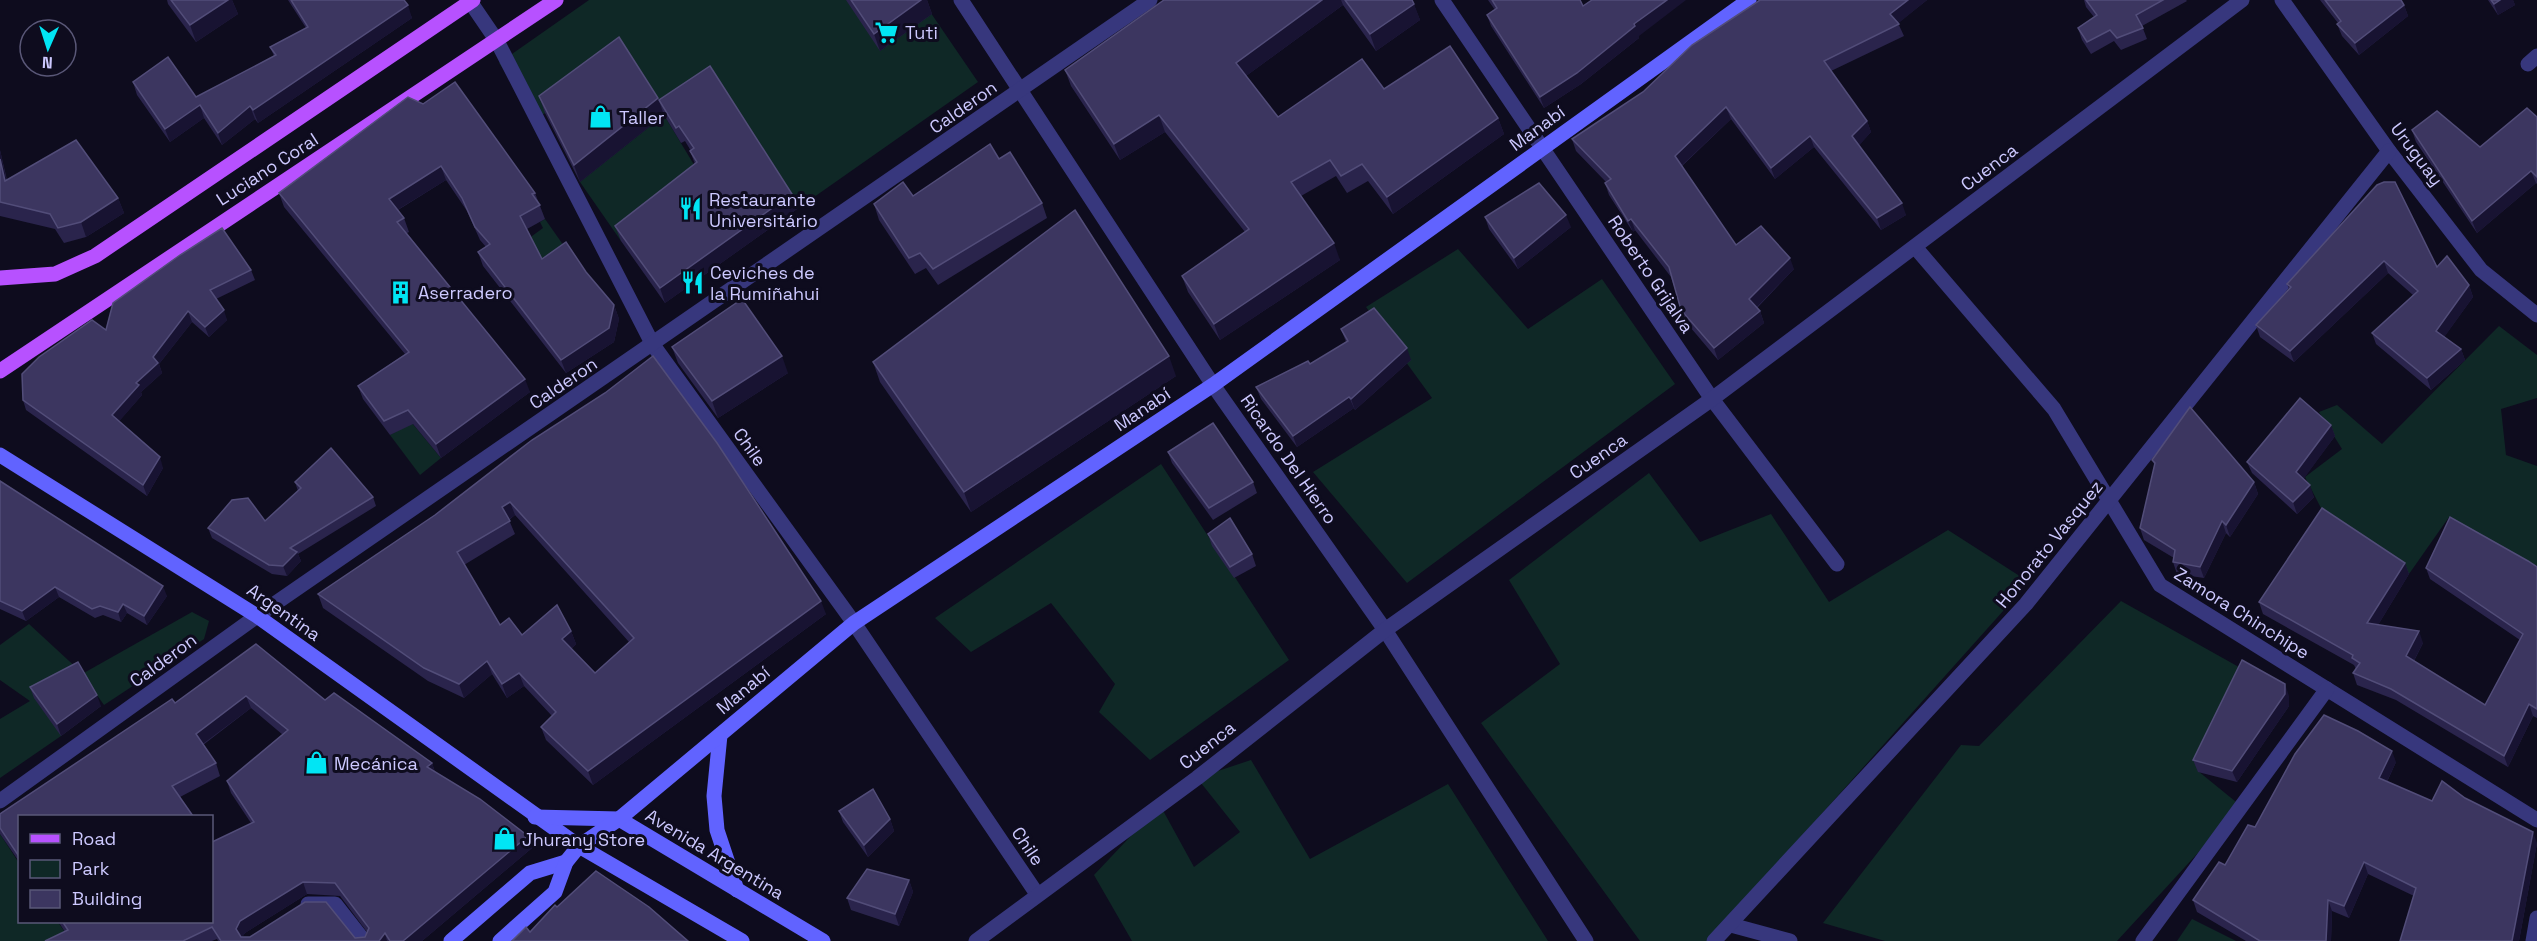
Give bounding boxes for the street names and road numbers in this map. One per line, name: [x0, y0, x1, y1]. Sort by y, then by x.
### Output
street label: Calderon: [925, 75, 1001, 139]
street label: Manabí: [1505, 100, 1570, 156]
street label: Uruguay: [2386, 118, 2448, 190]
street label: Luciano Coral: [212, 127, 322, 211]
street label: Cuenca: [1956, 138, 2022, 196]
street label: Roberto Grijalva: [1603, 211, 1699, 337]
street label: Calderon: [525, 352, 601, 414]
street label: Manabí: [1109, 381, 1175, 436]
street label: Ricardo Del Hierro: [1236, 390, 1342, 528]
street label: Chile: [728, 423, 772, 471]
street label: Cuenca: [1565, 428, 1631, 484]
street label: Honorato Vasquez: [1991, 476, 2107, 612]
street label: Zamora Chinchipe: [2170, 562, 2314, 664]
street label: Argentina: [243, 578, 325, 646]
street label: Calderon: [125, 628, 201, 692]
street label: Manabí: [711, 660, 775, 719]
street label: Cuenca: [1174, 716, 1240, 774]
street label: Avenida Argentina: [642, 804, 788, 904]
street label: Chile: [1007, 822, 1049, 870]

